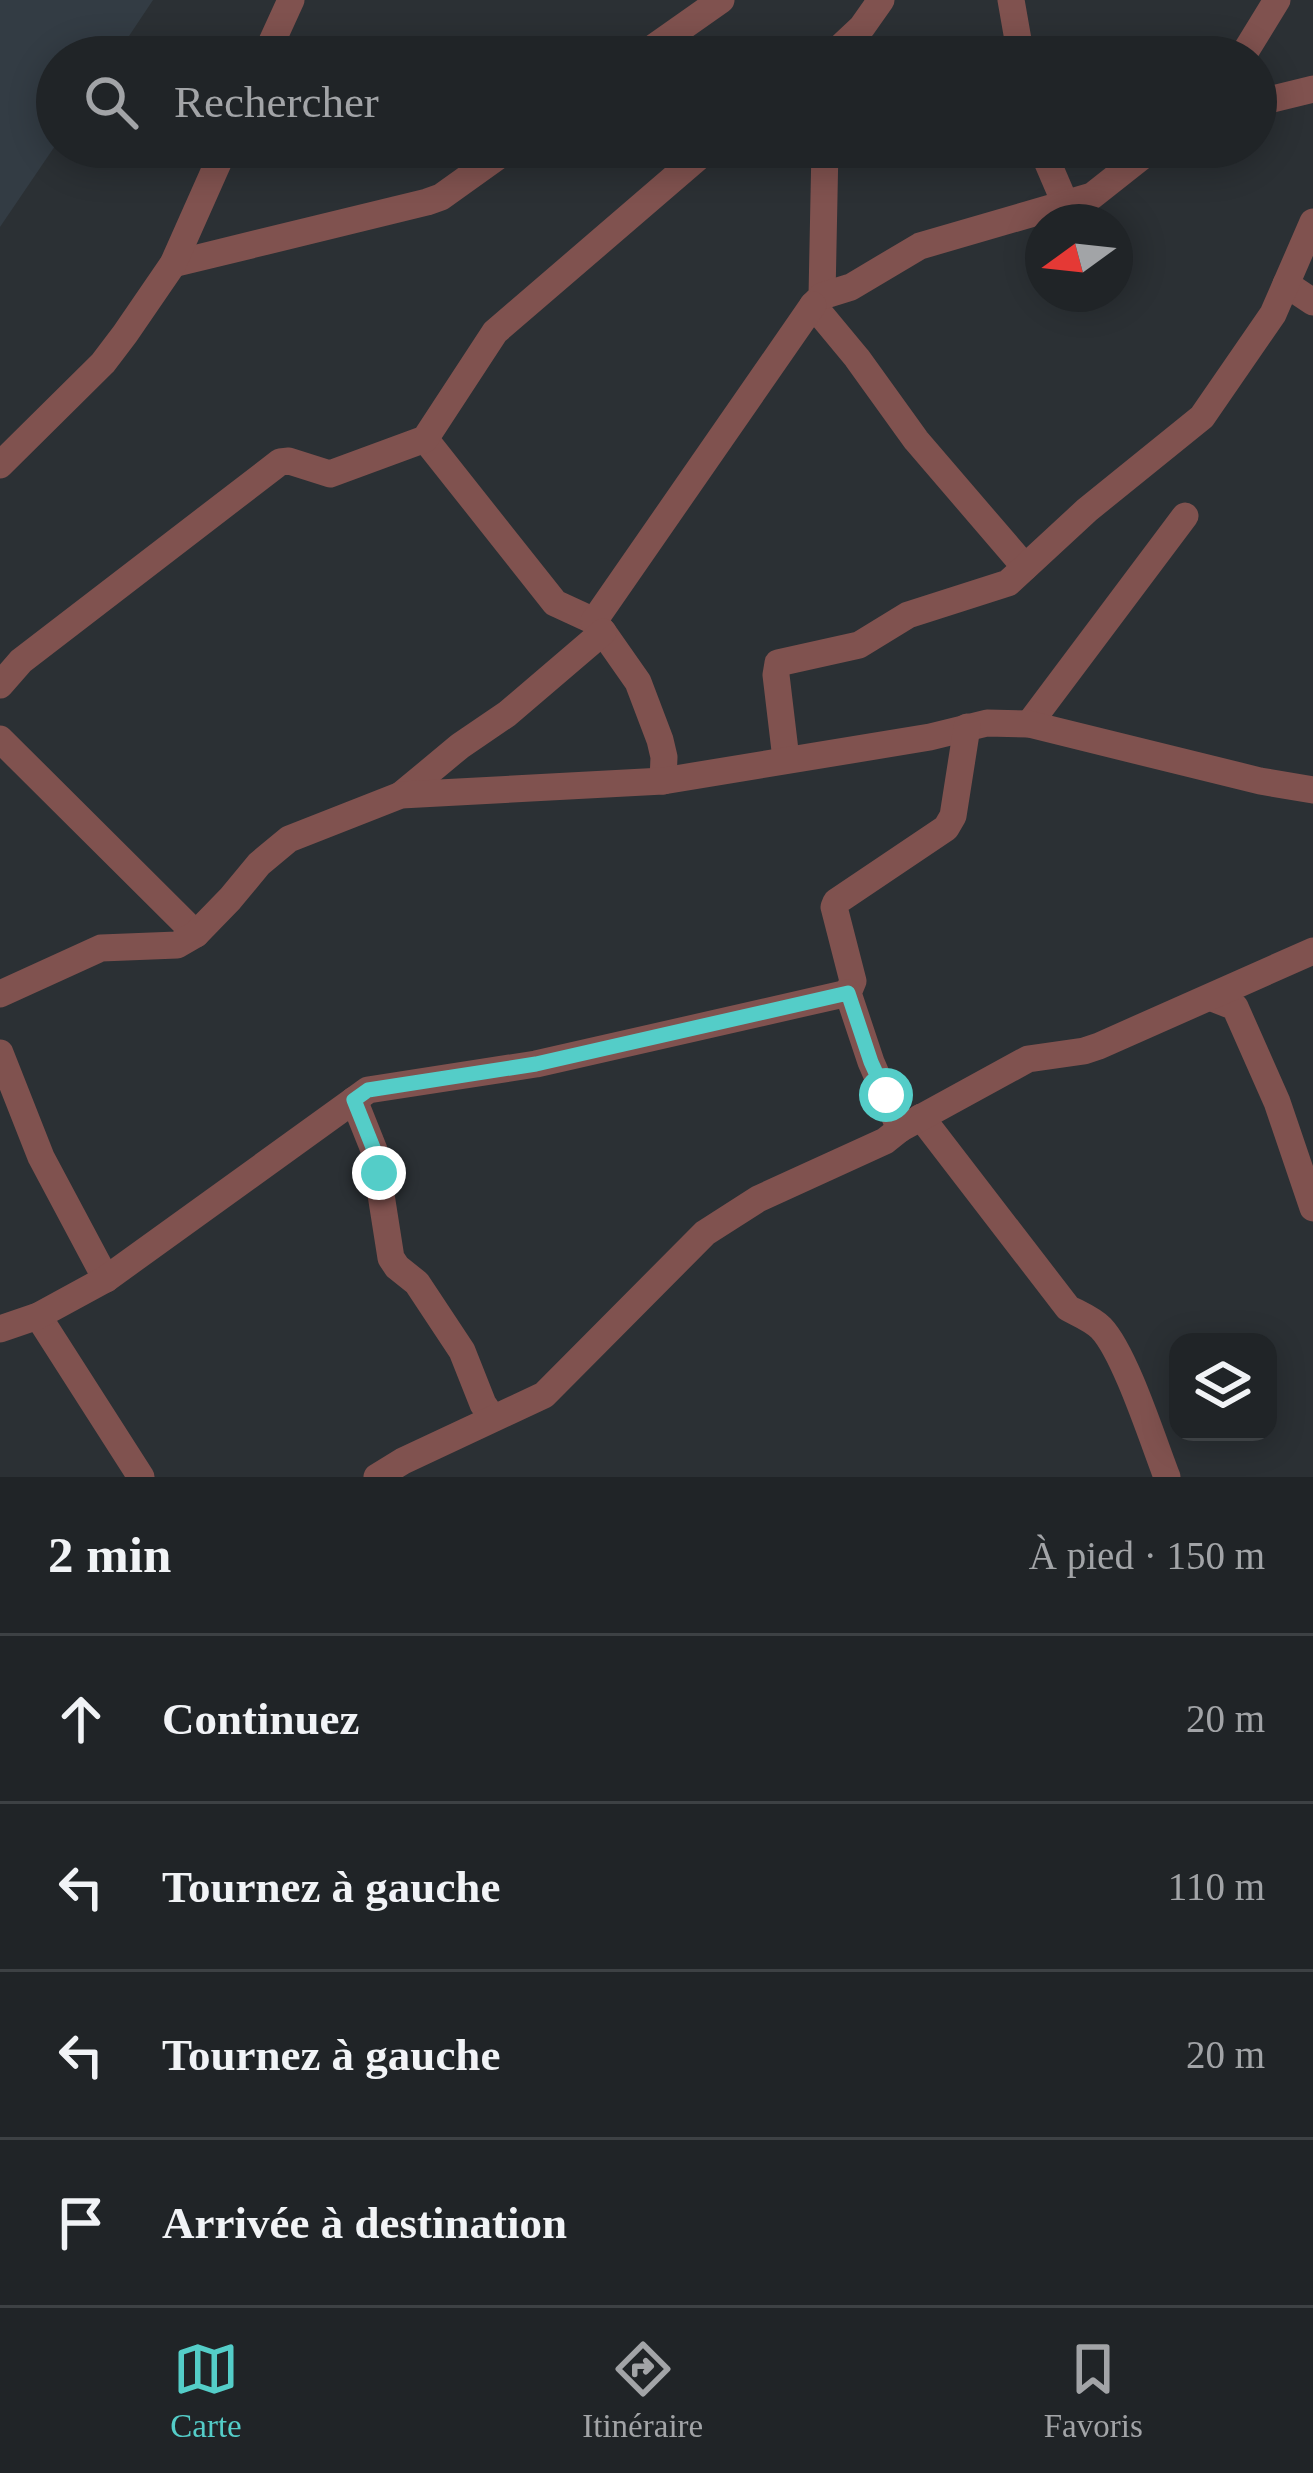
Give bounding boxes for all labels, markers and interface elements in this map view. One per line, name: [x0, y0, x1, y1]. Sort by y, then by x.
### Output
search box: [36, 36, 1277, 168]
icon: search: [78, 69, 144, 135]
text: Rechercher: [174, 77, 379, 127]
north arrow: [1025, 204, 1133, 312]
route start: [859, 1068, 913, 1122]
route end: [352, 1146, 406, 1200]
map controls: [1169, 1333, 1277, 1441]
button: layers: [1169, 1333, 1277, 1441]
text: 2 min: [48, 1527, 171, 1583]
text: À pied · 150 m: [1029, 1534, 1265, 1577]
icon: ahead: [48, 1686, 114, 1752]
text: Continuez: [162, 1694, 360, 1744]
text: 20 m: [1186, 1697, 1265, 1740]
icon: left: [48, 1854, 114, 1920]
text: Tournez à gauche: [162, 1862, 500, 1912]
text: 110 m: [1168, 1865, 1265, 1908]
icon: left: [48, 2022, 114, 2088]
text: Tournez à gauche: [162, 2030, 500, 2080]
text: 20 m: [1186, 2033, 1265, 2076]
icon: arrive: [48, 2190, 114, 2256]
text: Arrivée à destination: [162, 2198, 567, 2248]
tab: Carte: [170, 2336, 242, 2445]
tab: Itinéraire: [582, 2336, 703, 2445]
tab: Favoris: [1044, 2336, 1143, 2445]

